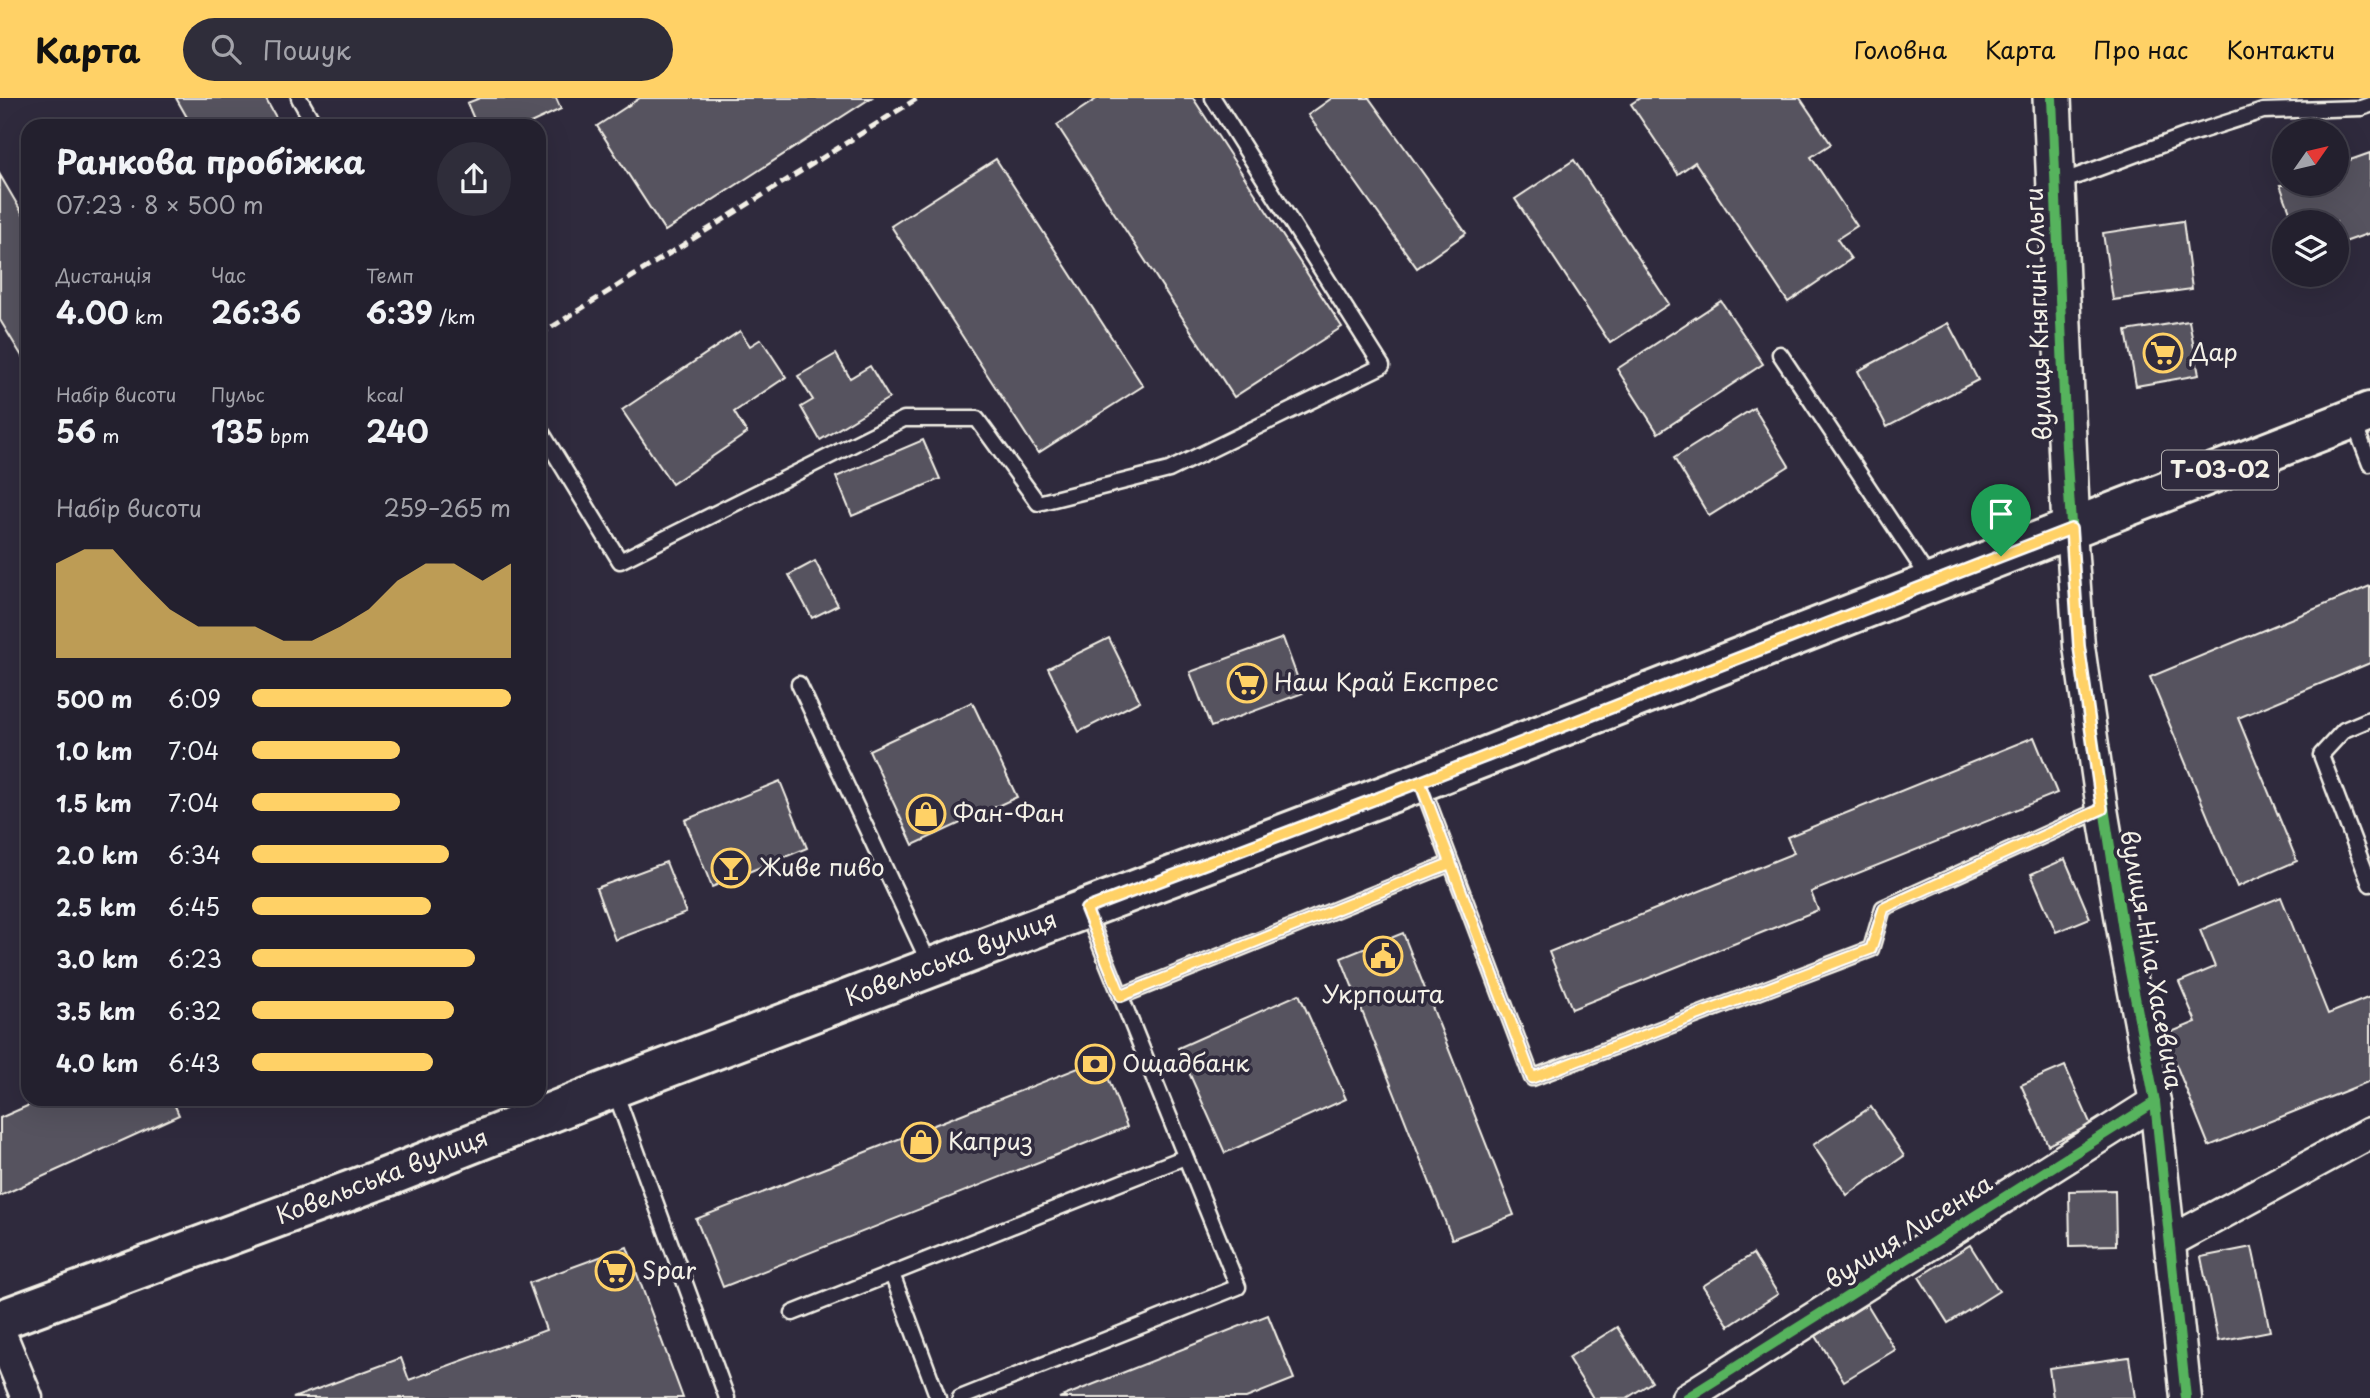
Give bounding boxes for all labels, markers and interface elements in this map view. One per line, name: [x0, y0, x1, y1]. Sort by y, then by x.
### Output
search box: [183, 18, 673, 81]
text: Карта: [35, 24, 141, 74]
icon: search: [207, 30, 245, 68]
text: Пошук: [263, 30, 351, 69]
text: Головна: [1854, 31, 1947, 67]
text: Карта: [1985, 31, 2055, 67]
text: Про нас: [2093, 31, 2188, 67]
text: Контакти: [2226, 31, 2335, 67]
north arrow: [2272, 119, 2348, 196]
map controls: [2272, 119, 2349, 287]
text: Ранкова пробіжка: [56, 137, 365, 185]
button: share: [437, 142, 511, 216]
text: 07:23 · 8 × 500 m: [56, 187, 264, 222]
street label: вулиця Княгині Ольги: [2015, 187, 2059, 441]
button: layers: [2272, 210, 2349, 287]
text: Дистанція: [56, 261, 152, 289]
text: Час: [211, 261, 246, 289]
text: Темп: [366, 261, 414, 289]
text: 4.00: [56, 289, 129, 334]
text: 26:36: [211, 289, 301, 334]
text: 6:39: [366, 289, 433, 334]
text: km: [129, 302, 163, 330]
text: /km: [433, 302, 476, 330]
supermarket icon: Дар: [2142, 332, 2184, 374]
place label: Дар: [2189, 333, 2238, 369]
text: Набір висоти: [56, 380, 176, 408]
text: Пульс: [211, 380, 265, 408]
text: kcal: [366, 380, 404, 408]
text: 56: [56, 408, 96, 453]
text: 135: [211, 408, 264, 453]
text: 240: [366, 408, 429, 453]
text: m: [96, 421, 120, 449]
text: bpm: [264, 421, 310, 449]
road number: Т-03-02: [2162, 450, 2278, 490]
pin: [1971, 484, 2031, 556]
text: Набір висоти: [56, 490, 202, 525]
text: 259–265 m: [383, 490, 511, 525]
icon: arrive: [1982, 495, 2020, 533]
supermarket icon: Наш Край Експрес: [1226, 662, 1268, 704]
place label: Наш Край Експрес: [1274, 663, 1499, 699]
text: 500 m: [56, 681, 133, 716]
text: 6:09: [168, 681, 221, 716]
text: 1.0 km: [56, 733, 133, 768]
text: 7:04: [168, 733, 219, 768]
text: 1.5 km: [56, 785, 132, 820]
text: 7:04: [168, 785, 219, 820]
shop icon: Фан-Фан: [905, 793, 947, 835]
place label: Фан-Фан: [953, 794, 1065, 830]
street label: вулиця Ніла Хасевича: [2112, 827, 2194, 1092]
text: 2.0 km: [56, 837, 138, 872]
text: 6:34: [168, 837, 221, 872]
bar icon: Живе пиво: [710, 847, 752, 889]
place label: Живе пиво: [758, 848, 885, 884]
text: 2.5 km: [56, 889, 136, 924]
text: 6:45: [168, 889, 220, 924]
street label: Ковельська вулиця: [839, 900, 1062, 1014]
public building icon: Укрпошта: [1362, 935, 1404, 977]
text: 3.0 km: [56, 941, 138, 976]
text: 6:23: [168, 941, 222, 976]
place label: Укрпошта: [1322, 975, 1444, 1011]
text: 3.5 km: [56, 993, 136, 1028]
text: 6:32: [168, 993, 222, 1028]
bank icon: Ощадбанк: [1074, 1043, 1116, 1085]
place label: Ощадбанк: [1122, 1044, 1250, 1080]
text: 4.0 km: [56, 1045, 139, 1080]
text: 6:43: [168, 1045, 221, 1080]
street label: Ковельська вулиця: [270, 1118, 493, 1232]
shop icon: Каприз: [900, 1121, 942, 1163]
place label: Каприз: [948, 1122, 1033, 1158]
street label: вулиця Лисенка: [1817, 1164, 1999, 1296]
supermarket icon: Spar: [594, 1250, 636, 1292]
place label: Spar: [642, 1251, 696, 1287]

